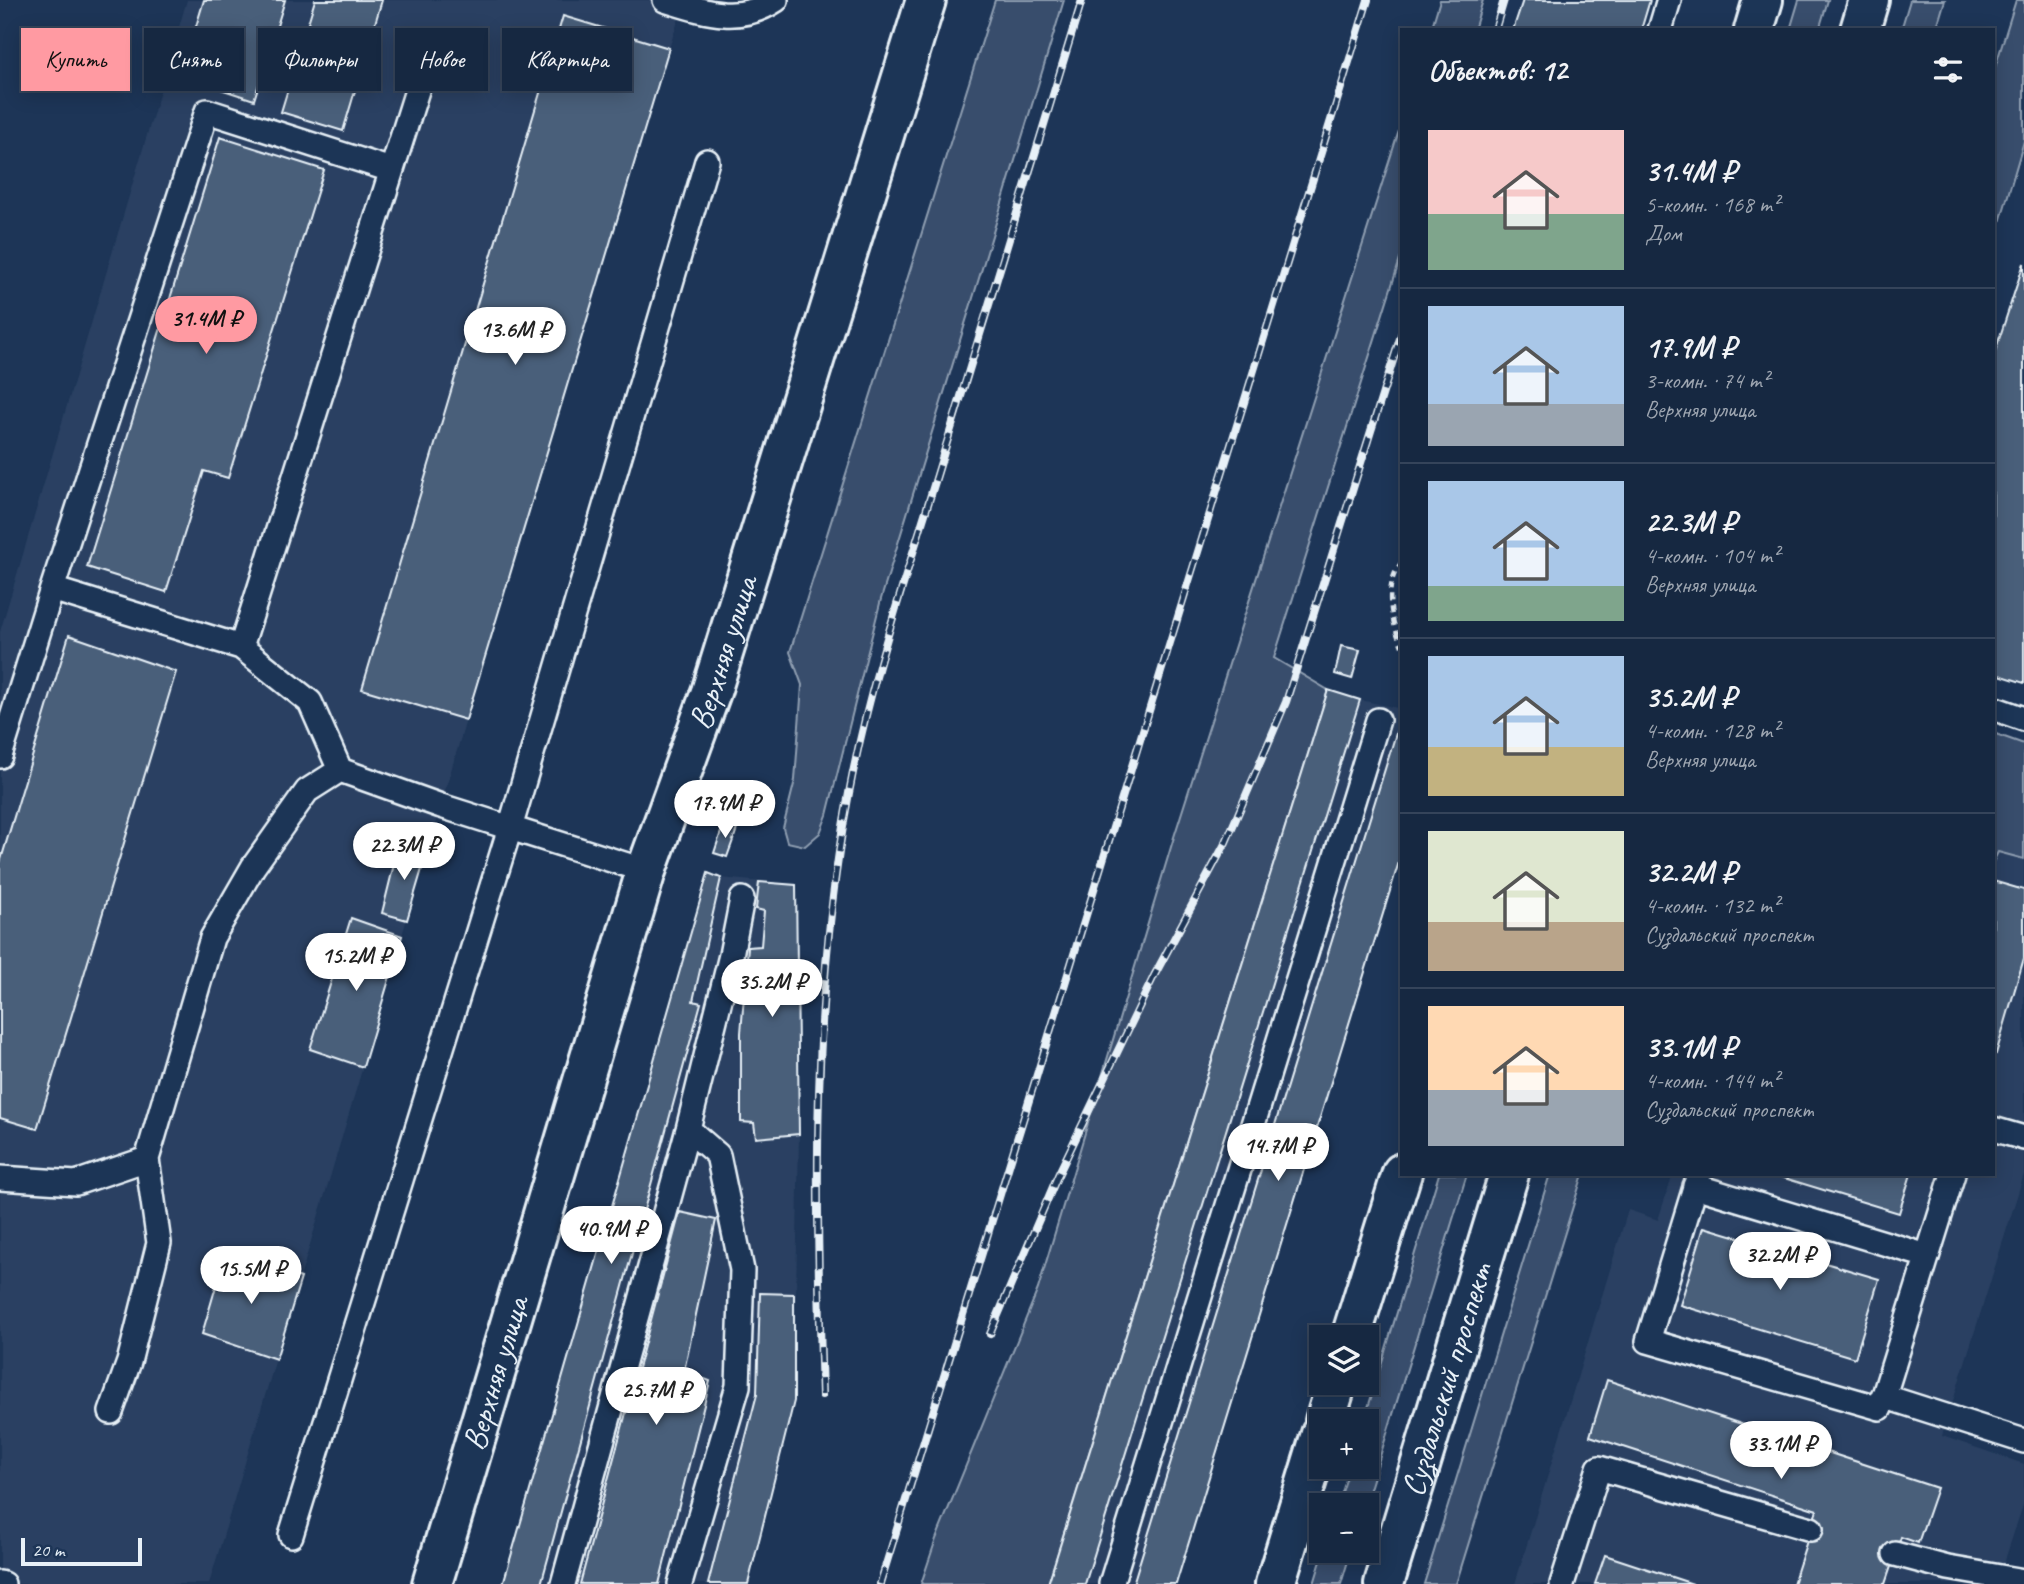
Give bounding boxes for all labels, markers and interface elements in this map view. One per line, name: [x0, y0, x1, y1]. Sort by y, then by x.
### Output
chip: Купить: [21, 28, 130, 91]
chip: Снять: [144, 28, 244, 91]
chip: Фильтры: [258, 28, 381, 91]
chip: Новое: [395, 28, 488, 91]
chip: Квартира: [502, 28, 632, 91]
text: Объектов: 12: [1428, 51, 1567, 89]
icon: filters: [1929, 51, 1967, 89]
text: 31.4M ₽: [1645, 152, 1736, 190]
icon: home: [1484, 158, 1568, 242]
text: 5-комн. · 168 m²: [1645, 190, 1779, 219]
text: Дом: [1645, 219, 1682, 248]
pin: 31.4M ₽: [141, 296, 271, 356]
text: 31.4M ₽: [171, 304, 241, 333]
pin: 13.6M ₽: [450, 308, 580, 367]
text: 13.6M ₽: [480, 315, 550, 344]
text: 17.9M ₽: [1645, 328, 1736, 366]
icon: home: [1484, 334, 1568, 418]
text: 3-комн. · 74 m²: [1645, 366, 1769, 395]
text: Верхняя улица: [1645, 395, 1755, 424]
text: 22.3M ₽: [1645, 503, 1736, 541]
icon: home: [1484, 509, 1568, 593]
text: 4-комн. · 104 m²: [1645, 541, 1779, 570]
street label: Верхняя улица: [678, 569, 767, 735]
text: Верхняя улица: [1645, 570, 1755, 599]
text: 35.2M ₽: [1645, 678, 1736, 716]
icon: home: [1484, 684, 1568, 768]
text: 4-комн. · 128 m²: [1645, 716, 1779, 745]
text: Верхняя улица: [1645, 745, 1755, 774]
pin: 17.9M ₽: [660, 780, 790, 840]
text: 17.9M ₽: [690, 788, 760, 817]
pin: 22.3M ₽: [339, 822, 469, 882]
text: 22.3M ₽: [369, 830, 439, 859]
text: 32.2M ₽: [1645, 853, 1736, 891]
icon: home: [1484, 859, 1568, 943]
text: 4-комн. · 132 m²: [1645, 891, 1779, 920]
text: Суздальский проспект: [1645, 920, 1814, 949]
pin: 15.2M ₽: [291, 934, 421, 993]
text: 15.2M ₽: [321, 941, 391, 970]
pin: 35.2M ₽: [707, 960, 837, 1019]
text: 35.2M ₽: [737, 967, 807, 996]
text: 33.1M ₽: [1645, 1028, 1736, 1066]
icon: home: [1484, 1034, 1568, 1118]
text: 4-комн. · 144 m²: [1645, 1066, 1779, 1095]
text: Суздальский проспект: [1645, 1095, 1814, 1124]
pin: 14.7M ₽: [1213, 1124, 1343, 1183]
text: 14.7M ₽: [1243, 1131, 1313, 1160]
pin: 40.9M ₽: [546, 1206, 676, 1266]
text: 40.9M ₽: [576, 1214, 646, 1243]
pin: 32.2M ₽: [1715, 1232, 1845, 1292]
text: 32.2M ₽: [1745, 1240, 1815, 1269]
pin: 15.5M ₽: [186, 1246, 316, 1306]
text: 15.5M ₽: [216, 1254, 286, 1283]
street label: Суздальский проспект: [1391, 1256, 1502, 1501]
street label: Верхняя улица: [452, 1289, 539, 1455]
map controls: [1309, 1325, 1379, 1563]
button: layers: [1309, 1325, 1379, 1395]
pin: 25.7M ₽: [591, 1368, 721, 1427]
text: 25.7M ₽: [621, 1375, 691, 1404]
button: +: [1309, 1409, 1379, 1479]
pin: 33.1M ₽: [1716, 1422, 1846, 1481]
text: 33.1M ₽: [1746, 1429, 1816, 1458]
button: −: [1309, 1493, 1379, 1563]
scale bar: [21, 1535, 142, 1567]
text: 20 m: [32, 1538, 64, 1562]

